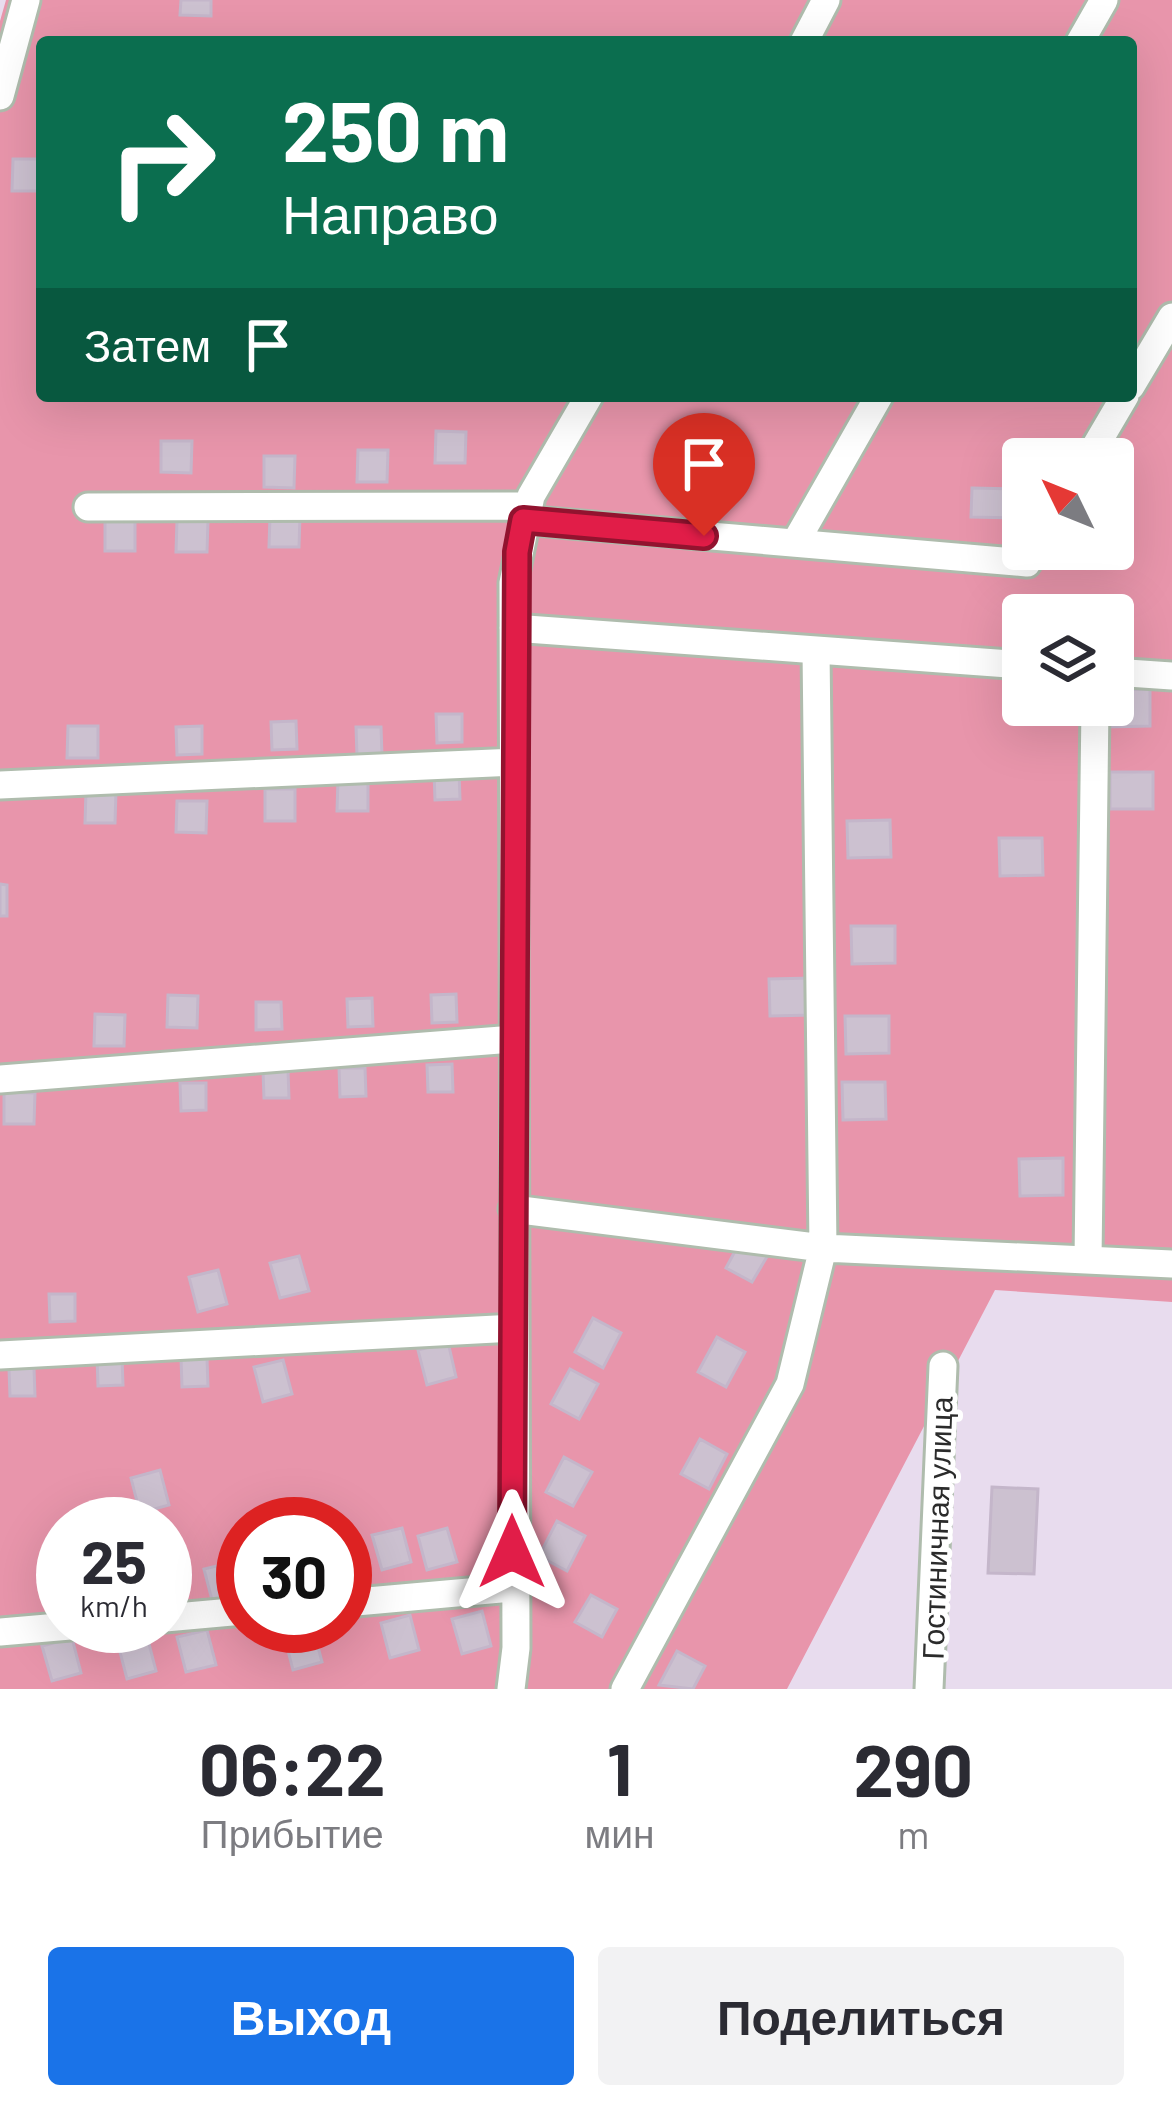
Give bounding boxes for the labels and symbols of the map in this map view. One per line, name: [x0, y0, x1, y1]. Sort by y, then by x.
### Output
pin: [653, 413, 755, 536]
north arrow: [1002, 438, 1134, 570]
street label: Гостиничная улица: [913, 1395, 959, 1660]
position arrow: [449, 1489, 575, 1615]
speed limit sign: 30: [216, 1497, 372, 1653]

